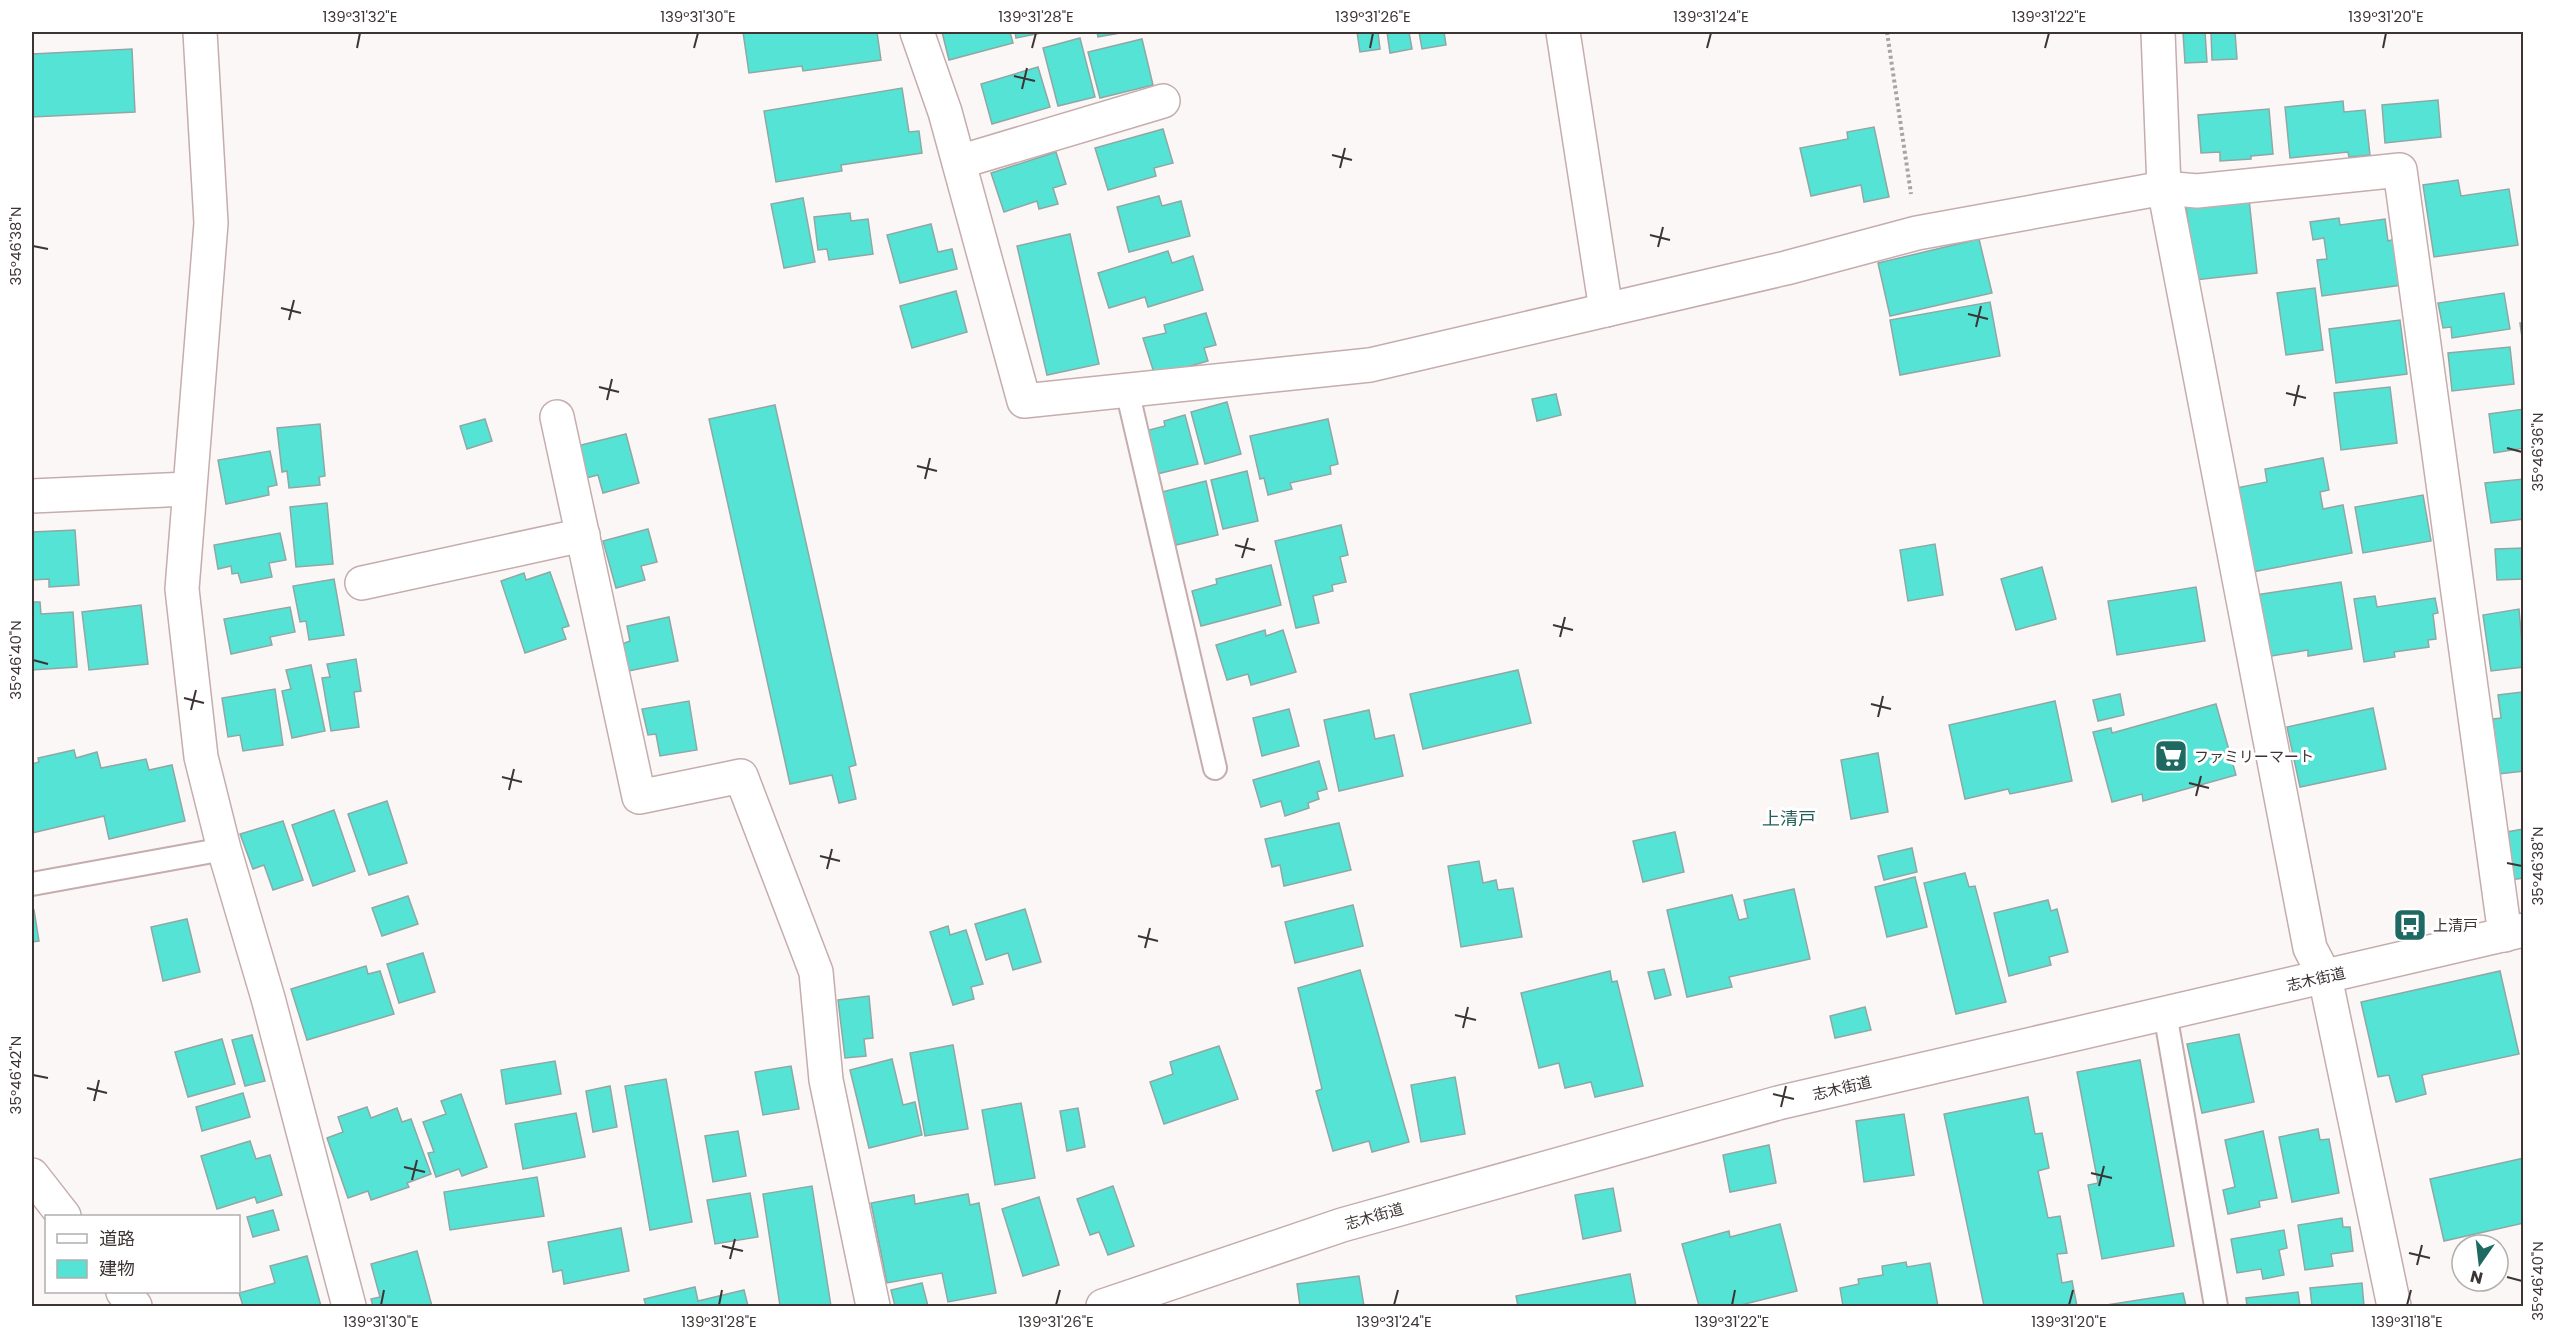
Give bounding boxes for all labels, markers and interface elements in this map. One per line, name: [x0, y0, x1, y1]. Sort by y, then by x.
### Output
text: 139°31'32"E: [323, 6, 397, 27]
text: 139°31'30"E: [660, 6, 736, 27]
text: 139°31'28"E: [998, 6, 1074, 27]
text: 139°31'26"E: [1335, 6, 1411, 27]
text: 139°31'24"E: [1673, 6, 1749, 27]
text: 139°31'22"E: [2012, 6, 2086, 27]
text: 139°31'20"E: [2348, 6, 2424, 27]
text: 35°46'38"N: [5, 207, 26, 285]
text: 35°46'36"N: [2527, 412, 2548, 492]
text: 35°46'40"N: [5, 620, 26, 700]
supermarket icon: ファミリーマート: [2153, 738, 2189, 774]
place label: ファミリーマート: [2194, 746, 2314, 767]
district label: 上清戸: [1762, 806, 1816, 831]
text: 35°46'38"N: [2527, 827, 2548, 905]
bus stop icon: 上清戸: [2392, 907, 2428, 943]
place label: 上清戸: [2433, 915, 2478, 936]
street label: 志木街道: [2284, 962, 2348, 996]
text: 35°46'42"N: [5, 1036, 26, 1114]
street label: 志木街道: [1810, 1071, 1874, 1105]
street label: 志木街道: [1342, 1198, 1406, 1234]
legend: [45, 1215, 240, 1293]
text: 道路: [99, 1226, 135, 1251]
north arrow: [2450, 1233, 2510, 1293]
text: 35°46'40"N: [2527, 1241, 2548, 1321]
text: 建物: [99, 1256, 135, 1281]
text: N: [2468, 1264, 2485, 1290]
text: 139°31'30"E: [343, 1311, 419, 1332]
text: 139°31'28"E: [681, 1311, 757, 1332]
text: 139°31'26"E: [1018, 1311, 1094, 1332]
text: 139°31'24"E: [1356, 1311, 1432, 1332]
text: 139°31'22"E: [1695, 1311, 1769, 1332]
text: 139°31'20"E: [2031, 1311, 2107, 1332]
text: 139°31'18"E: [2371, 1311, 2443, 1332]

